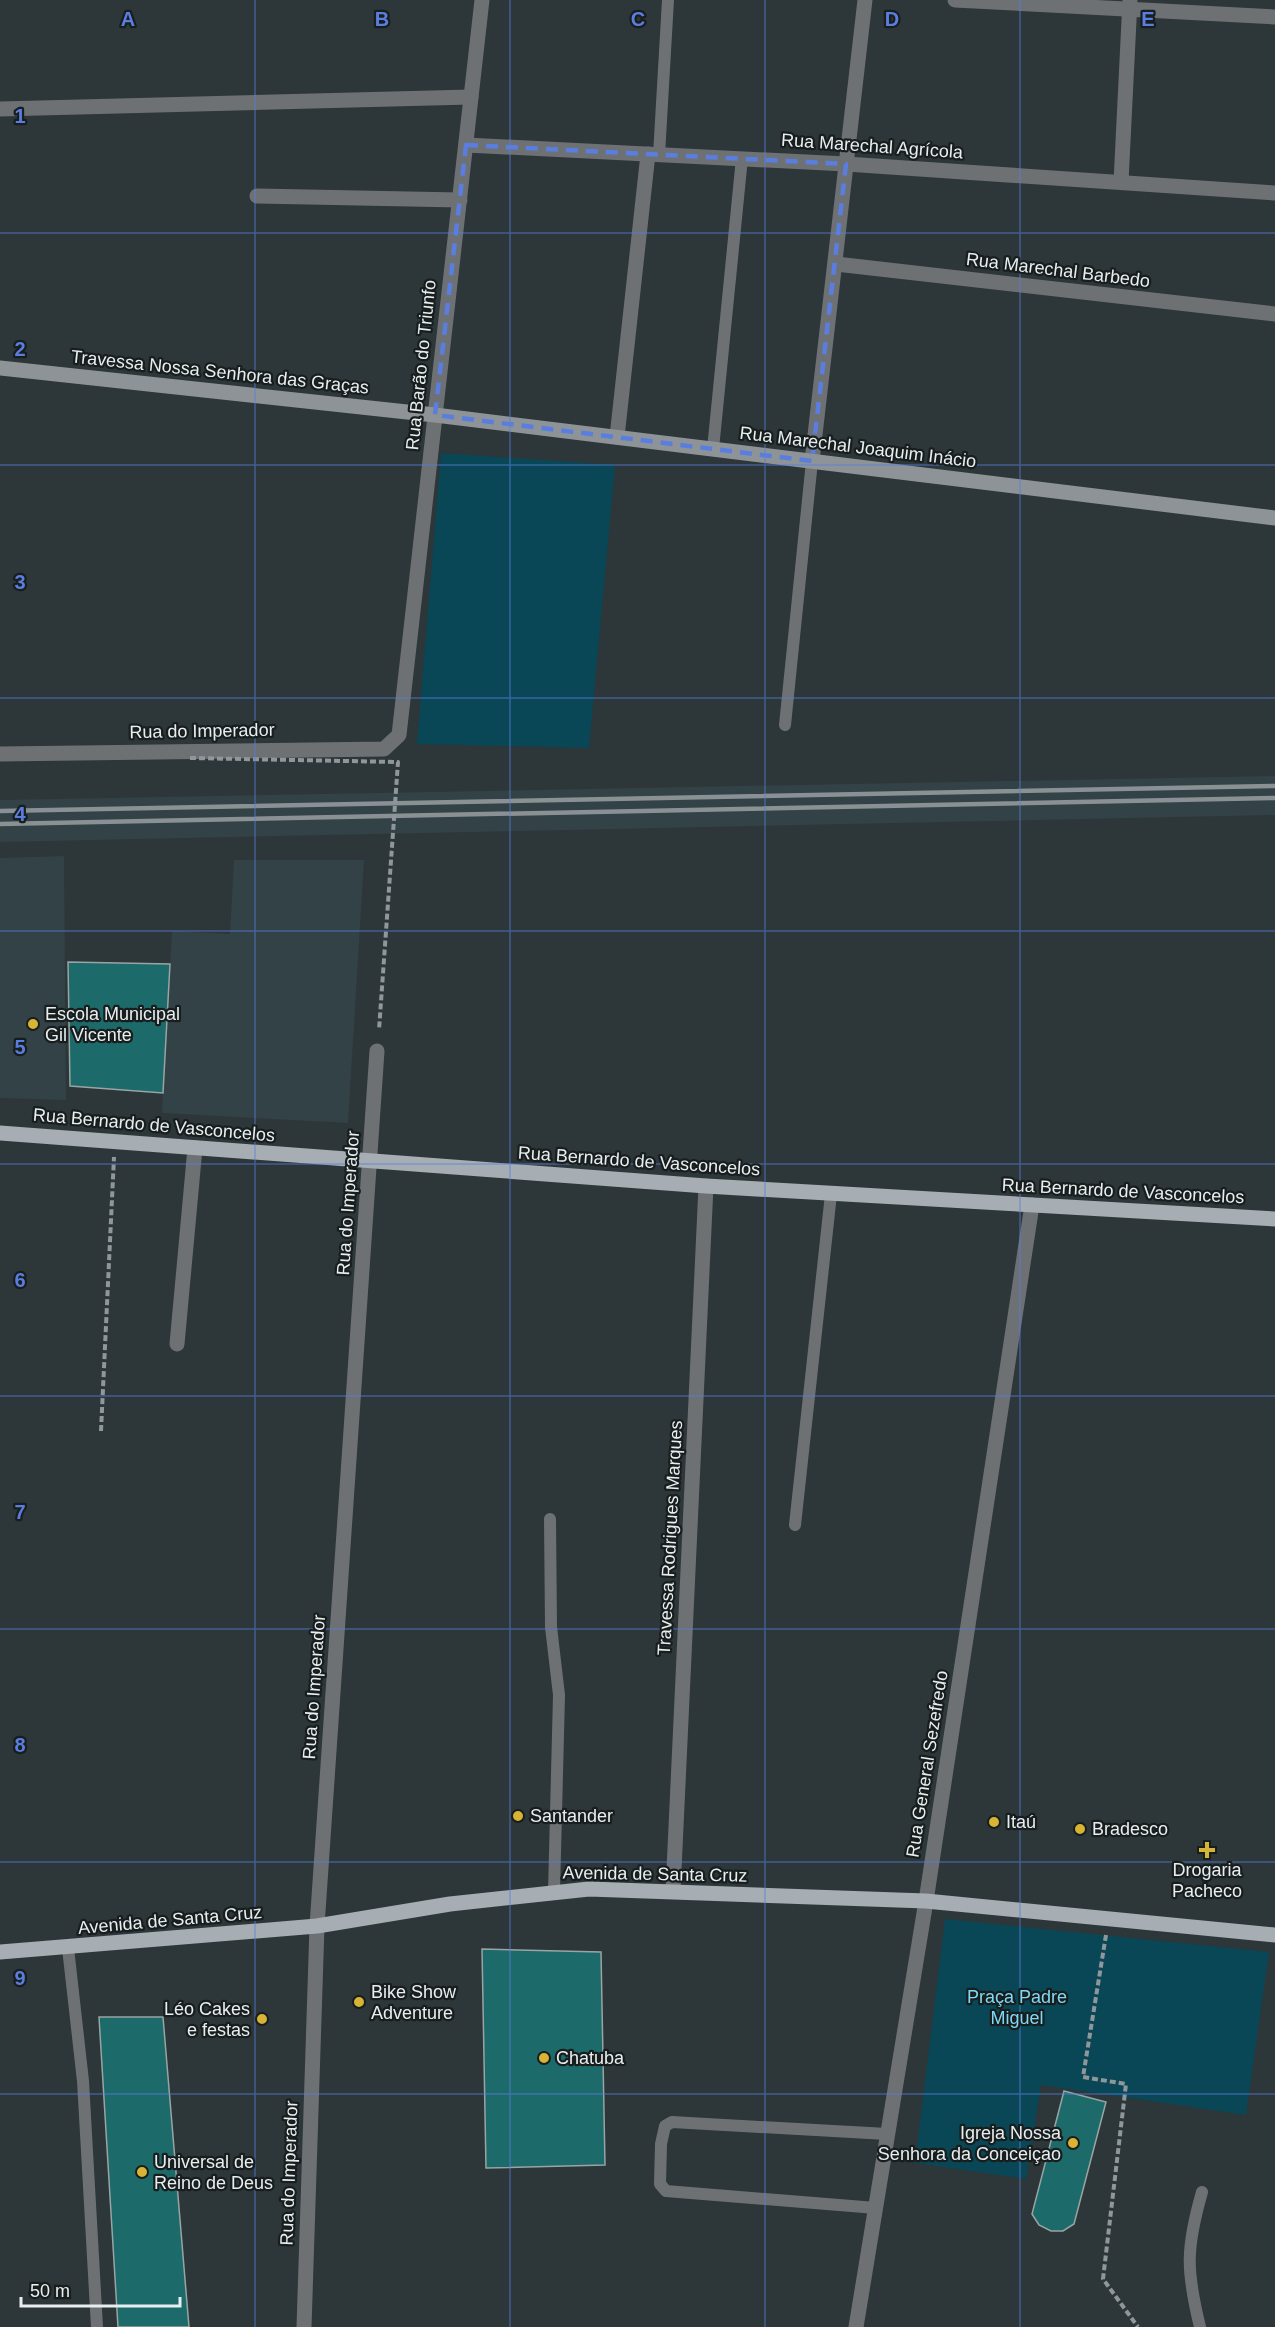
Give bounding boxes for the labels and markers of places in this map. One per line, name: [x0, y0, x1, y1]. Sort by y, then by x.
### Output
place label: Escola Municipal Gil Vicente: [45, 1004, 180, 1045]
marker: Escola Municipal Gil Vicente: [26, 1017, 40, 1031]
place label: Santander: [530, 1806, 613, 1826]
marker: Santander: [511, 1809, 525, 1823]
place label: Itaú: [1006, 1812, 1036, 1832]
marker: Itaú: [987, 1815, 1001, 1829]
place label: Bradesco: [1092, 1819, 1168, 1839]
marker: Bradesco: [1073, 1822, 1087, 1836]
marker: Drogaria Pacheco: [1200, 1843, 1214, 1857]
place label: Drogaria Pacheco: [1172, 1860, 1243, 1901]
place label: Bike Show Adventure: [371, 1982, 457, 2023]
marker: Bike Show Adventure: [352, 1995, 366, 2009]
place label: Léo Cakes e festas: [164, 1999, 250, 2040]
marker: Léo Cakes e festas: [255, 2012, 269, 2026]
place label: Chatuba: [556, 2048, 625, 2068]
marker: Chatuba: [537, 2051, 551, 2065]
place label: Igreja Nossa Senhora da Conceiçao: [878, 2123, 1062, 2164]
marker: Igreja Nossa Senhora da Conceiçao: [1066, 2136, 1080, 2150]
place label: Universal de Reino de Deus: [154, 2152, 273, 2193]
marker: Universal de Reino de Deus: [135, 2165, 149, 2179]

